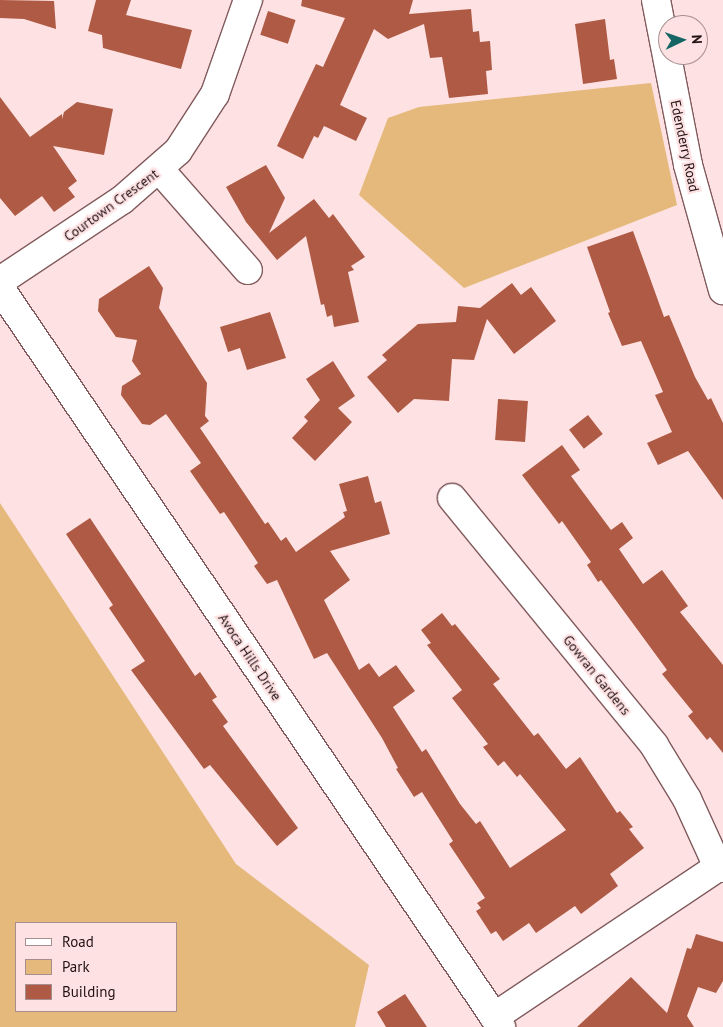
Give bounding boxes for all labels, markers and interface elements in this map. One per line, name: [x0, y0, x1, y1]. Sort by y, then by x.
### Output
north arrow: [658, 15, 708, 65]
text: N: [688, 34, 706, 44]
street label: Edenderry Road: [667, 98, 703, 194]
street label: Courtown Crescent: [61, 165, 161, 245]
street label: Avoca Hills Drive: [215, 610, 285, 704]
street label: Gowran Gardens: [560, 632, 634, 718]
legend: [15, 922, 178, 1012]
text: Road: [62, 932, 94, 951]
text: Park: [62, 957, 90, 976]
text: Building: [62, 982, 116, 1001]

